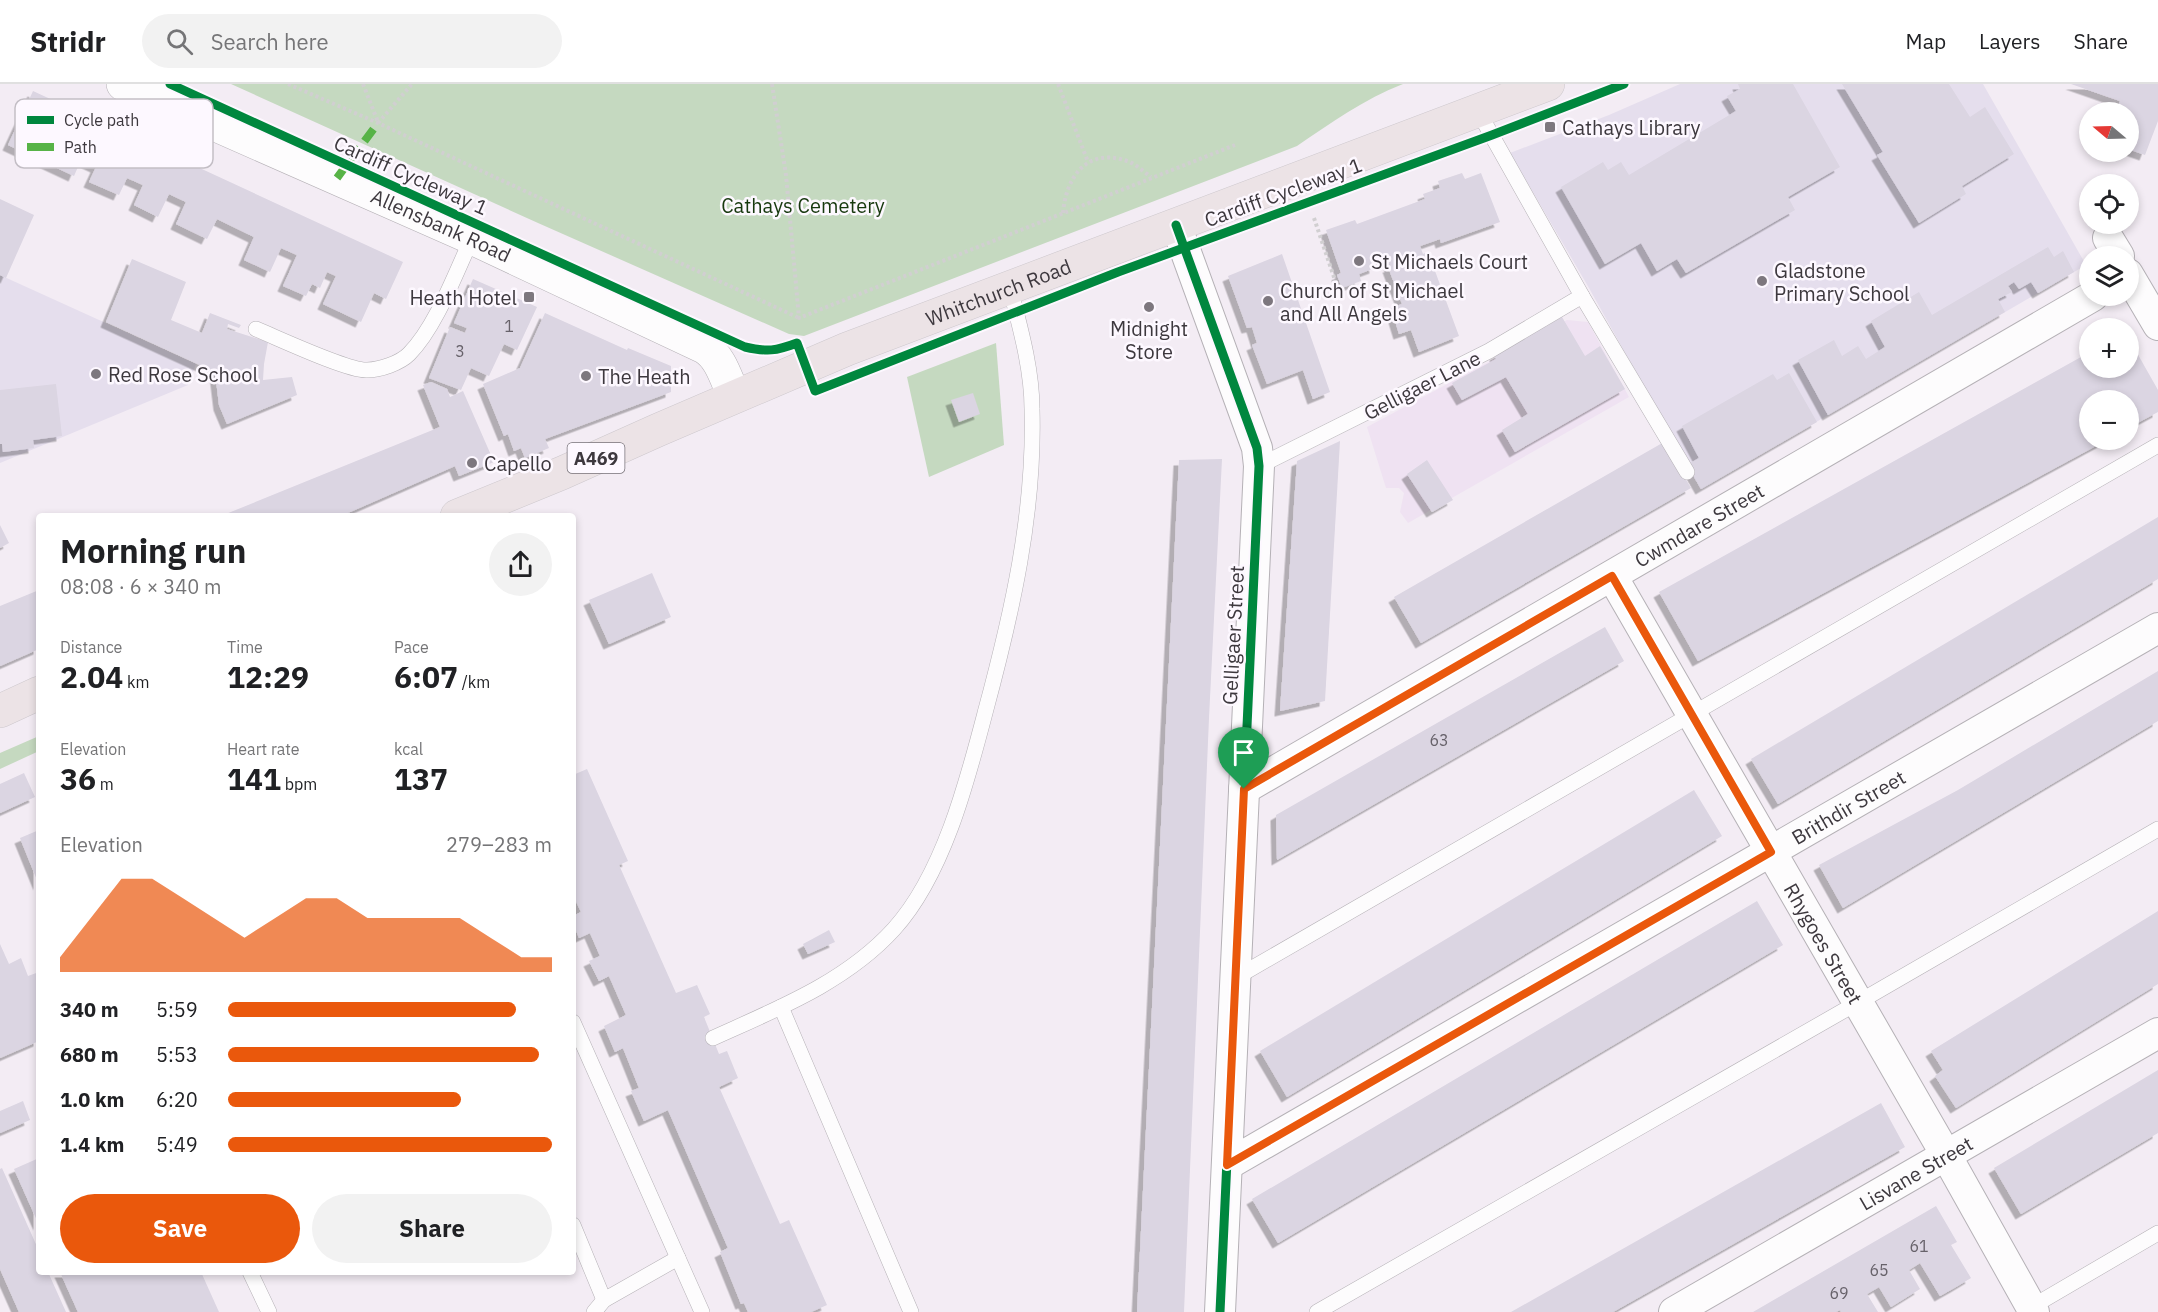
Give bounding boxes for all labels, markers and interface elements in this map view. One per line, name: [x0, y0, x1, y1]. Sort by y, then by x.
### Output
search box: [142, 14, 562, 68]
text: Stridr: [30, 23, 106, 60]
icon: search: [163, 25, 196, 58]
text: Search here: [211, 27, 329, 56]
text: Map: [1906, 27, 1946, 55]
text: Layers: [1979, 27, 2041, 55]
text: Share: [2074, 27, 2128, 55]
legend: [15, 99, 213, 168]
north arrow: [2079, 102, 2139, 162]
map controls: [2079, 102, 2139, 450]
text: Cycle path: [64, 110, 139, 130]
place label: Cathays Library: [1562, 114, 1701, 141]
marker: Cathays Library: [1543, 120, 1557, 134]
street label: Cardiff Cycleway 1: [330, 129, 492, 221]
text: Path: [64, 137, 97, 157]
street label: Cardiff Cycleway 1: [1201, 151, 1365, 233]
button: locate: [2079, 174, 2139, 234]
street label: Allensbank Road: [367, 182, 516, 268]
park label: Cathays Cemetery: [721, 192, 885, 219]
button: layers: [2079, 246, 2139, 306]
place label: St Michaels Court: [1371, 248, 1528, 275]
street label: Whitchurch Road: [922, 252, 1075, 332]
marker: St Michaels Court: [1352, 254, 1366, 268]
place label: Gladstone Primary School: [1774, 257, 1910, 307]
marker: Gladstone Primary School: [1755, 274, 1769, 288]
place label: Church of St Michael and All Angels: [1280, 277, 1464, 327]
place label: Heath Hotel: [409, 284, 517, 311]
marker: Heath Hotel: [522, 290, 536, 304]
marker: Church of St Michael and All Angels: [1261, 294, 1275, 308]
marker: Midnight Store: [1142, 300, 1156, 314]
place label: Midnight Store: [1110, 315, 1188, 365]
house number: 1: [504, 316, 514, 336]
button: +: [2079, 318, 2139, 378]
house number: 3: [455, 341, 465, 361]
street label: Gelligaer Lane: [1359, 344, 1485, 426]
place label: Red Rose School: [108, 361, 258, 388]
place label: The Heath: [598, 363, 691, 390]
marker: Red Rose School: [89, 367, 103, 381]
marker: The Heath: [579, 369, 593, 383]
button: −: [2079, 390, 2139, 450]
road number: A469: [568, 443, 624, 473]
place label: Capello: [484, 450, 552, 477]
marker: Capello: [465, 456, 479, 470]
street label: Cwmdare Street: [1629, 477, 1769, 573]
text: Morning run: [60, 529, 246, 572]
button: share: [489, 533, 552, 596]
street label: Gelligaer Street: [1216, 565, 1250, 705]
text: 08:08 · 6 × 340 m: [60, 573, 221, 600]
text: Distance: [60, 637, 122, 657]
text: Time: [227, 637, 263, 657]
text: Pace: [394, 637, 429, 657]
text: 2.04: [60, 657, 123, 696]
text: 12:29: [227, 657, 309, 696]
text: 6:07: [394, 657, 458, 696]
text: km: [123, 672, 150, 692]
text: /km: [458, 672, 490, 692]
pin: [1218, 727, 1269, 789]
house number: 63: [1429, 730, 1449, 750]
icon: arrive: [1227, 736, 1260, 769]
text: Elevation: [60, 739, 126, 759]
text: Heart rate: [227, 739, 300, 759]
text: kcal: [394, 739, 423, 759]
text: 36: [60, 759, 96, 798]
text: 141: [227, 759, 281, 798]
text: 137: [394, 759, 448, 798]
street label: Brithdir Street: [1786, 763, 1910, 850]
text: m: [96, 774, 114, 794]
text: bpm: [281, 774, 317, 794]
text: Elevation: [60, 831, 143, 858]
text: 279–283 m: [446, 831, 552, 858]
street label: Rhygoes Street: [1778, 878, 1869, 1009]
text: 340 m: [60, 996, 119, 1023]
text: 5:59: [156, 996, 198, 1023]
text: 680 m: [60, 1041, 119, 1068]
text: 5:53: [156, 1041, 198, 1068]
text: 1.0 km: [60, 1086, 124, 1113]
text: 6:20: [156, 1086, 198, 1113]
street label: Lisvane Street: [1854, 1129, 1977, 1216]
text: 1.4 km: [60, 1131, 124, 1158]
text: 5:49: [156, 1131, 198, 1158]
button: Save: [60, 1194, 300, 1263]
button: Share: [312, 1194, 552, 1263]
house number: 61: [1909, 1236, 1929, 1256]
house number: 65: [1869, 1260, 1889, 1280]
house number: 69: [1829, 1283, 1849, 1303]

